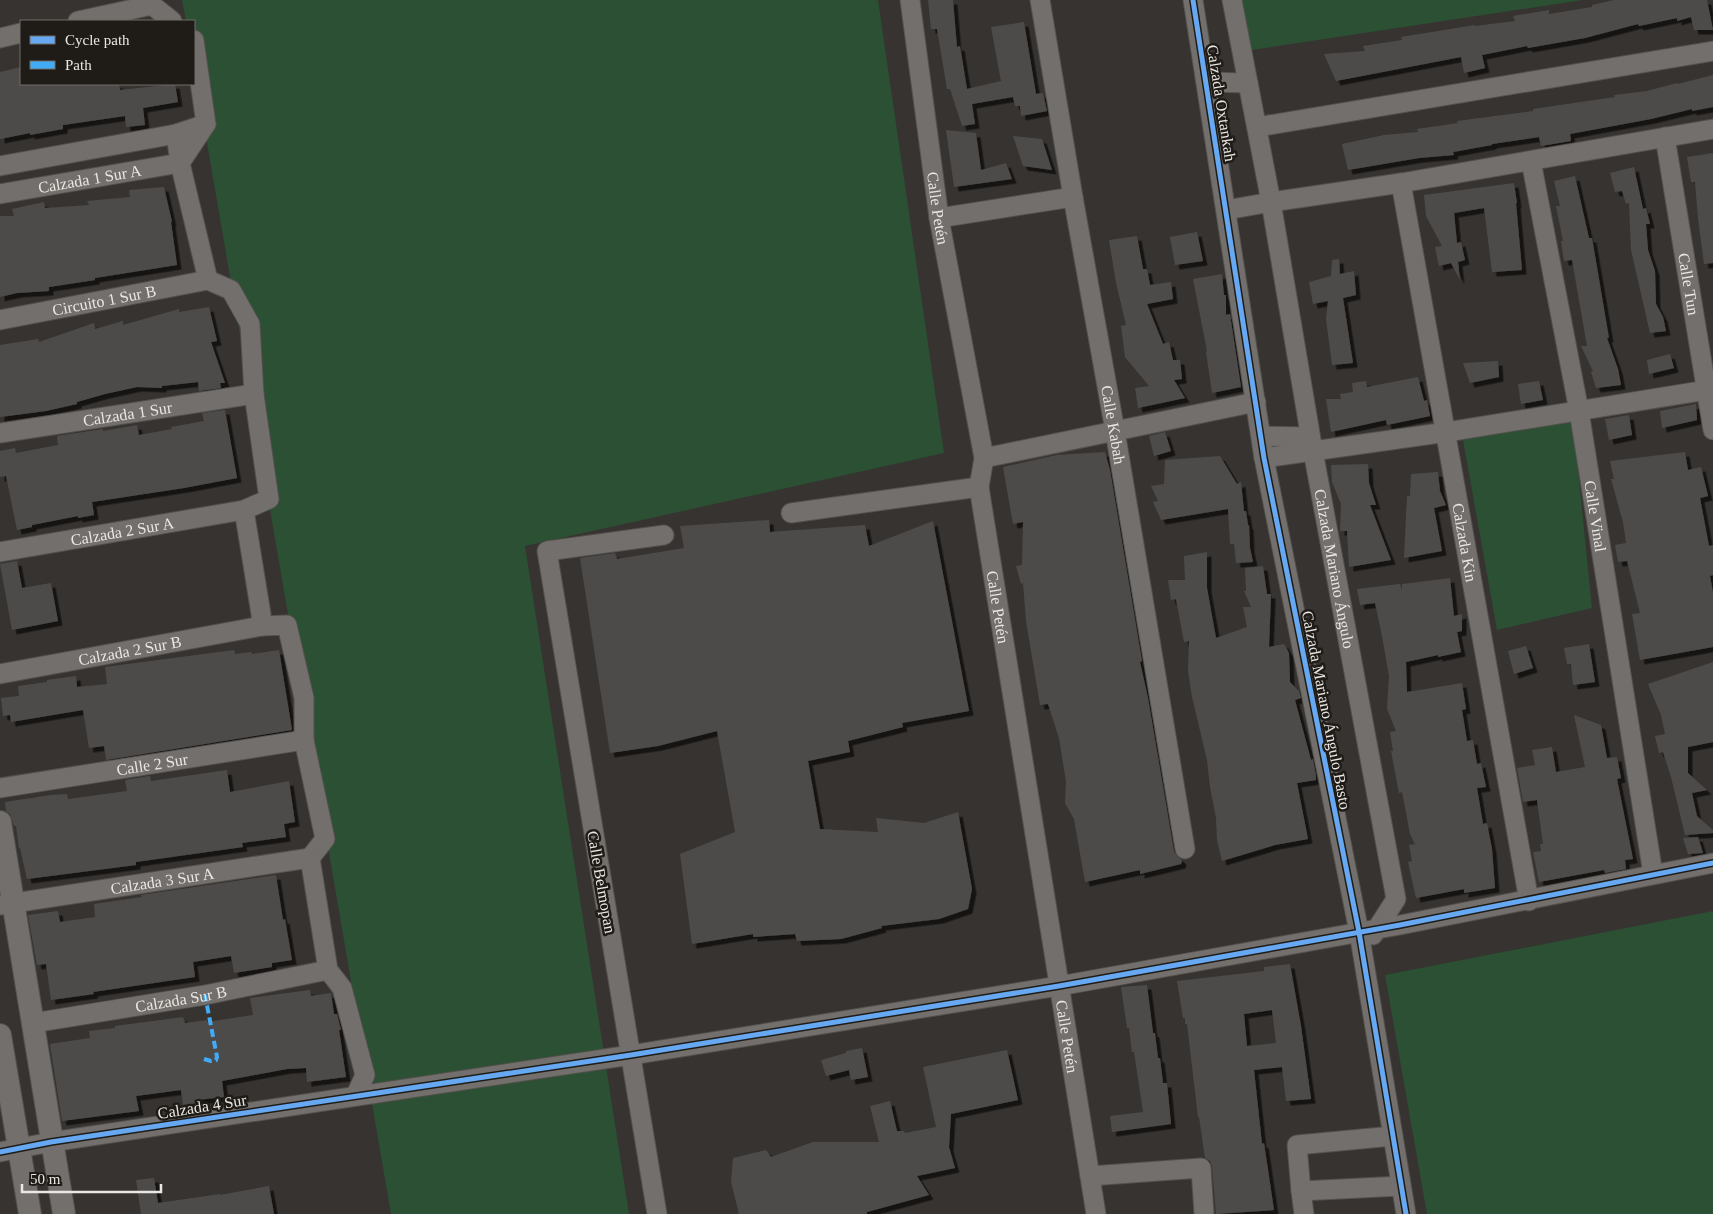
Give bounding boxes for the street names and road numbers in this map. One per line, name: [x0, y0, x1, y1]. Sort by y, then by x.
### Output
street label: Calzada Oxtankah: [1204, 44, 1239, 163]
street label: Calzada 1 Sur A: [37, 162, 143, 196]
street label: Calle Petén: [924, 171, 952, 246]
street label: Calle Tun: [1675, 252, 1702, 316]
street label: Circuito 1 Sur B: [51, 282, 158, 319]
street label: Calle Kabah: [1098, 384, 1128, 465]
street label: Calzada 1 Sur: [82, 399, 174, 429]
street label: Calle Vinal: [1581, 479, 1609, 554]
street label: Calzada Mariano Ángulo: [1311, 488, 1357, 650]
street label: Calzada Kin: [1449, 502, 1480, 583]
street label: Calzada 2 Sur A: [69, 514, 176, 549]
street label: Calle Petén: [984, 569, 1012, 645]
street label: Calzada Mariano Ángulo Basto: [1298, 609, 1355, 811]
street label: Calzada 2 Sur B: [77, 633, 183, 668]
street label: Calle 2 Sur: [115, 750, 190, 778]
street label: Calle Belmopan: [583, 830, 619, 935]
street label: Calzada 3 Sur A: [109, 865, 216, 897]
street label: Calzada Sur B: [134, 983, 228, 1015]
street label: Calle Petén: [1053, 999, 1081, 1074]
street label: Calzada 4 Sur: [156, 1091, 248, 1122]

